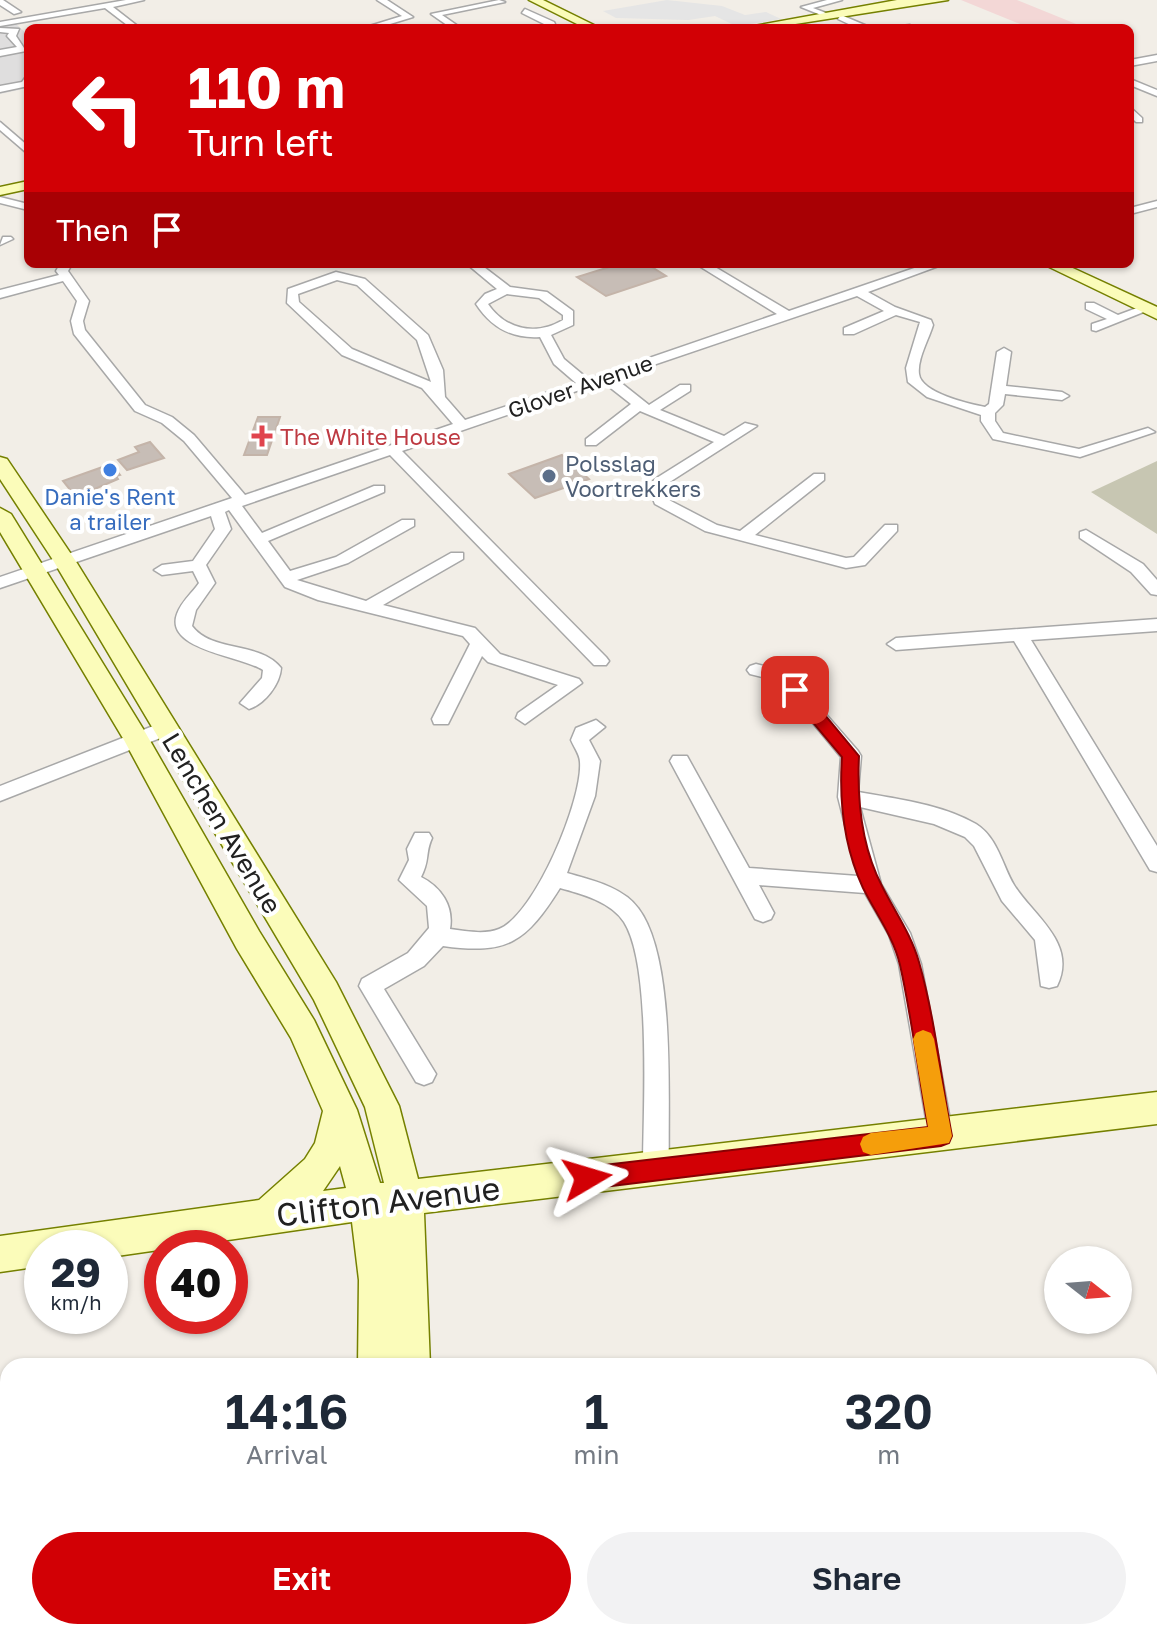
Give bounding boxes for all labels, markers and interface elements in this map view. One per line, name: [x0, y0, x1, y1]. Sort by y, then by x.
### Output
text: 110 m: [188, 53, 345, 120]
icon: left: [56, 56, 160, 160]
text: Turn left: [188, 121, 334, 164]
icon: arrive: [145, 208, 189, 252]
text: Then: [56, 212, 129, 248]
street label: Glover Avenue: [504, 349, 656, 423]
place label: The White House: [280, 423, 461, 450]
marker: The White House: [251, 425, 273, 447]
place label: Polsslag Voortrekkers: [565, 450, 701, 502]
marker: Danie's Rent a trailer: [101, 461, 119, 479]
marker: Polsslag Voortrekkers: [540, 467, 558, 485]
place label: Danie's Rent a trailer: [44, 483, 176, 535]
pin: [761, 656, 829, 724]
icon: arrive: [773, 668, 817, 712]
street label: Lenchen Avenue: [156, 727, 288, 919]
position arrow: [545, 1136, 629, 1220]
street label: Clifton Avenue: [274, 1168, 502, 1234]
speed limit sign: 40: [144, 1230, 248, 1334]
north arrow: [1044, 1246, 1132, 1334]
map controls: [1044, 1246, 1132, 1334]
text: 29: [51, 1248, 101, 1296]
text: km/h: [51, 1290, 101, 1314]
text: 14:16: [225, 1382, 348, 1440]
text: 1: [584, 1382, 609, 1440]
text: 320: [844, 1382, 933, 1440]
text: Arrival: [246, 1439, 327, 1470]
text: min: [573, 1439, 619, 1470]
text: m: [877, 1439, 900, 1470]
button: Exit: [32, 1532, 571, 1624]
button: Share: [587, 1532, 1126, 1624]

